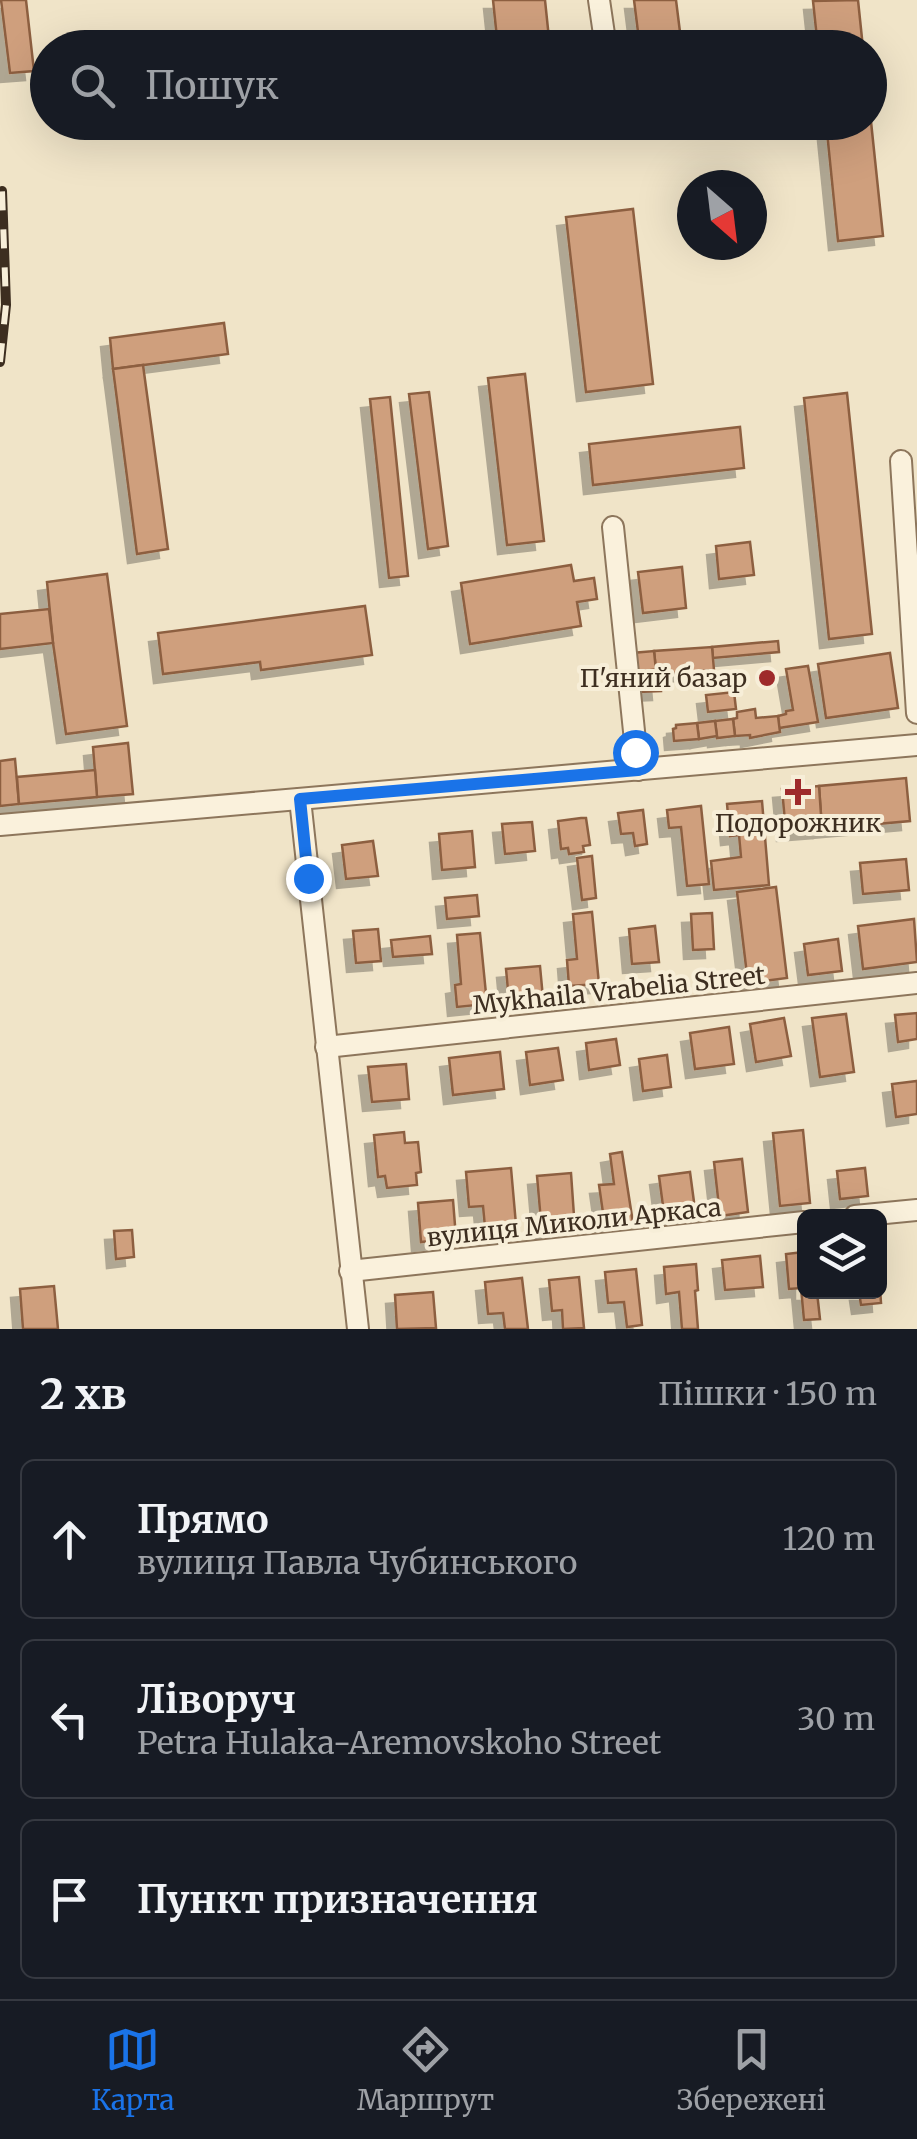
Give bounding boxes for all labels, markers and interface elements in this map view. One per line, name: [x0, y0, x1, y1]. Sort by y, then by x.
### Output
search box: [30, 30, 887, 140]
icon: search: [65, 58, 120, 113]
text: Пошук: [145, 62, 279, 109]
north arrow: [677, 170, 767, 260]
place label: П'яний базар: [580, 662, 747, 694]
marker: П'яний базар: [756, 667, 778, 689]
route start: [613, 730, 659, 776]
marker: Подорожник: [787, 781, 809, 803]
place label: Подорожник: [715, 807, 881, 839]
route end: [286, 856, 332, 902]
street label: Mykhaila Vrabelia Street: [471, 959, 767, 1021]
street label: вулиця Миколи Аркаса: [425, 1191, 723, 1253]
map controls: [797, 1209, 887, 1299]
button: layers: [797, 1209, 887, 1299]
text: 2 хв: [40, 1368, 127, 1420]
text: Пішки · 150 m: [658, 1374, 877, 1414]
text: Прямо: [137, 1496, 269, 1543]
icon: ahead: [42, 1512, 97, 1567]
text: 120 m: [783, 1519, 875, 1559]
text: вулиця Павла Чубинського: [137, 1543, 578, 1583]
text: Ліворуч: [137, 1676, 296, 1723]
icon: left: [42, 1692, 97, 1747]
text: 30 m: [797, 1699, 875, 1739]
text: Petra Hulaka-Aremovskoho Street: [137, 1723, 661, 1763]
icon: arrive: [42, 1872, 97, 1927]
text: Пункт призначення: [137, 1876, 538, 1923]
tab: Карта: [91, 2022, 175, 2118]
tab: Маршрут: [357, 2022, 494, 2118]
tab: Збережені: [677, 2022, 826, 2118]

